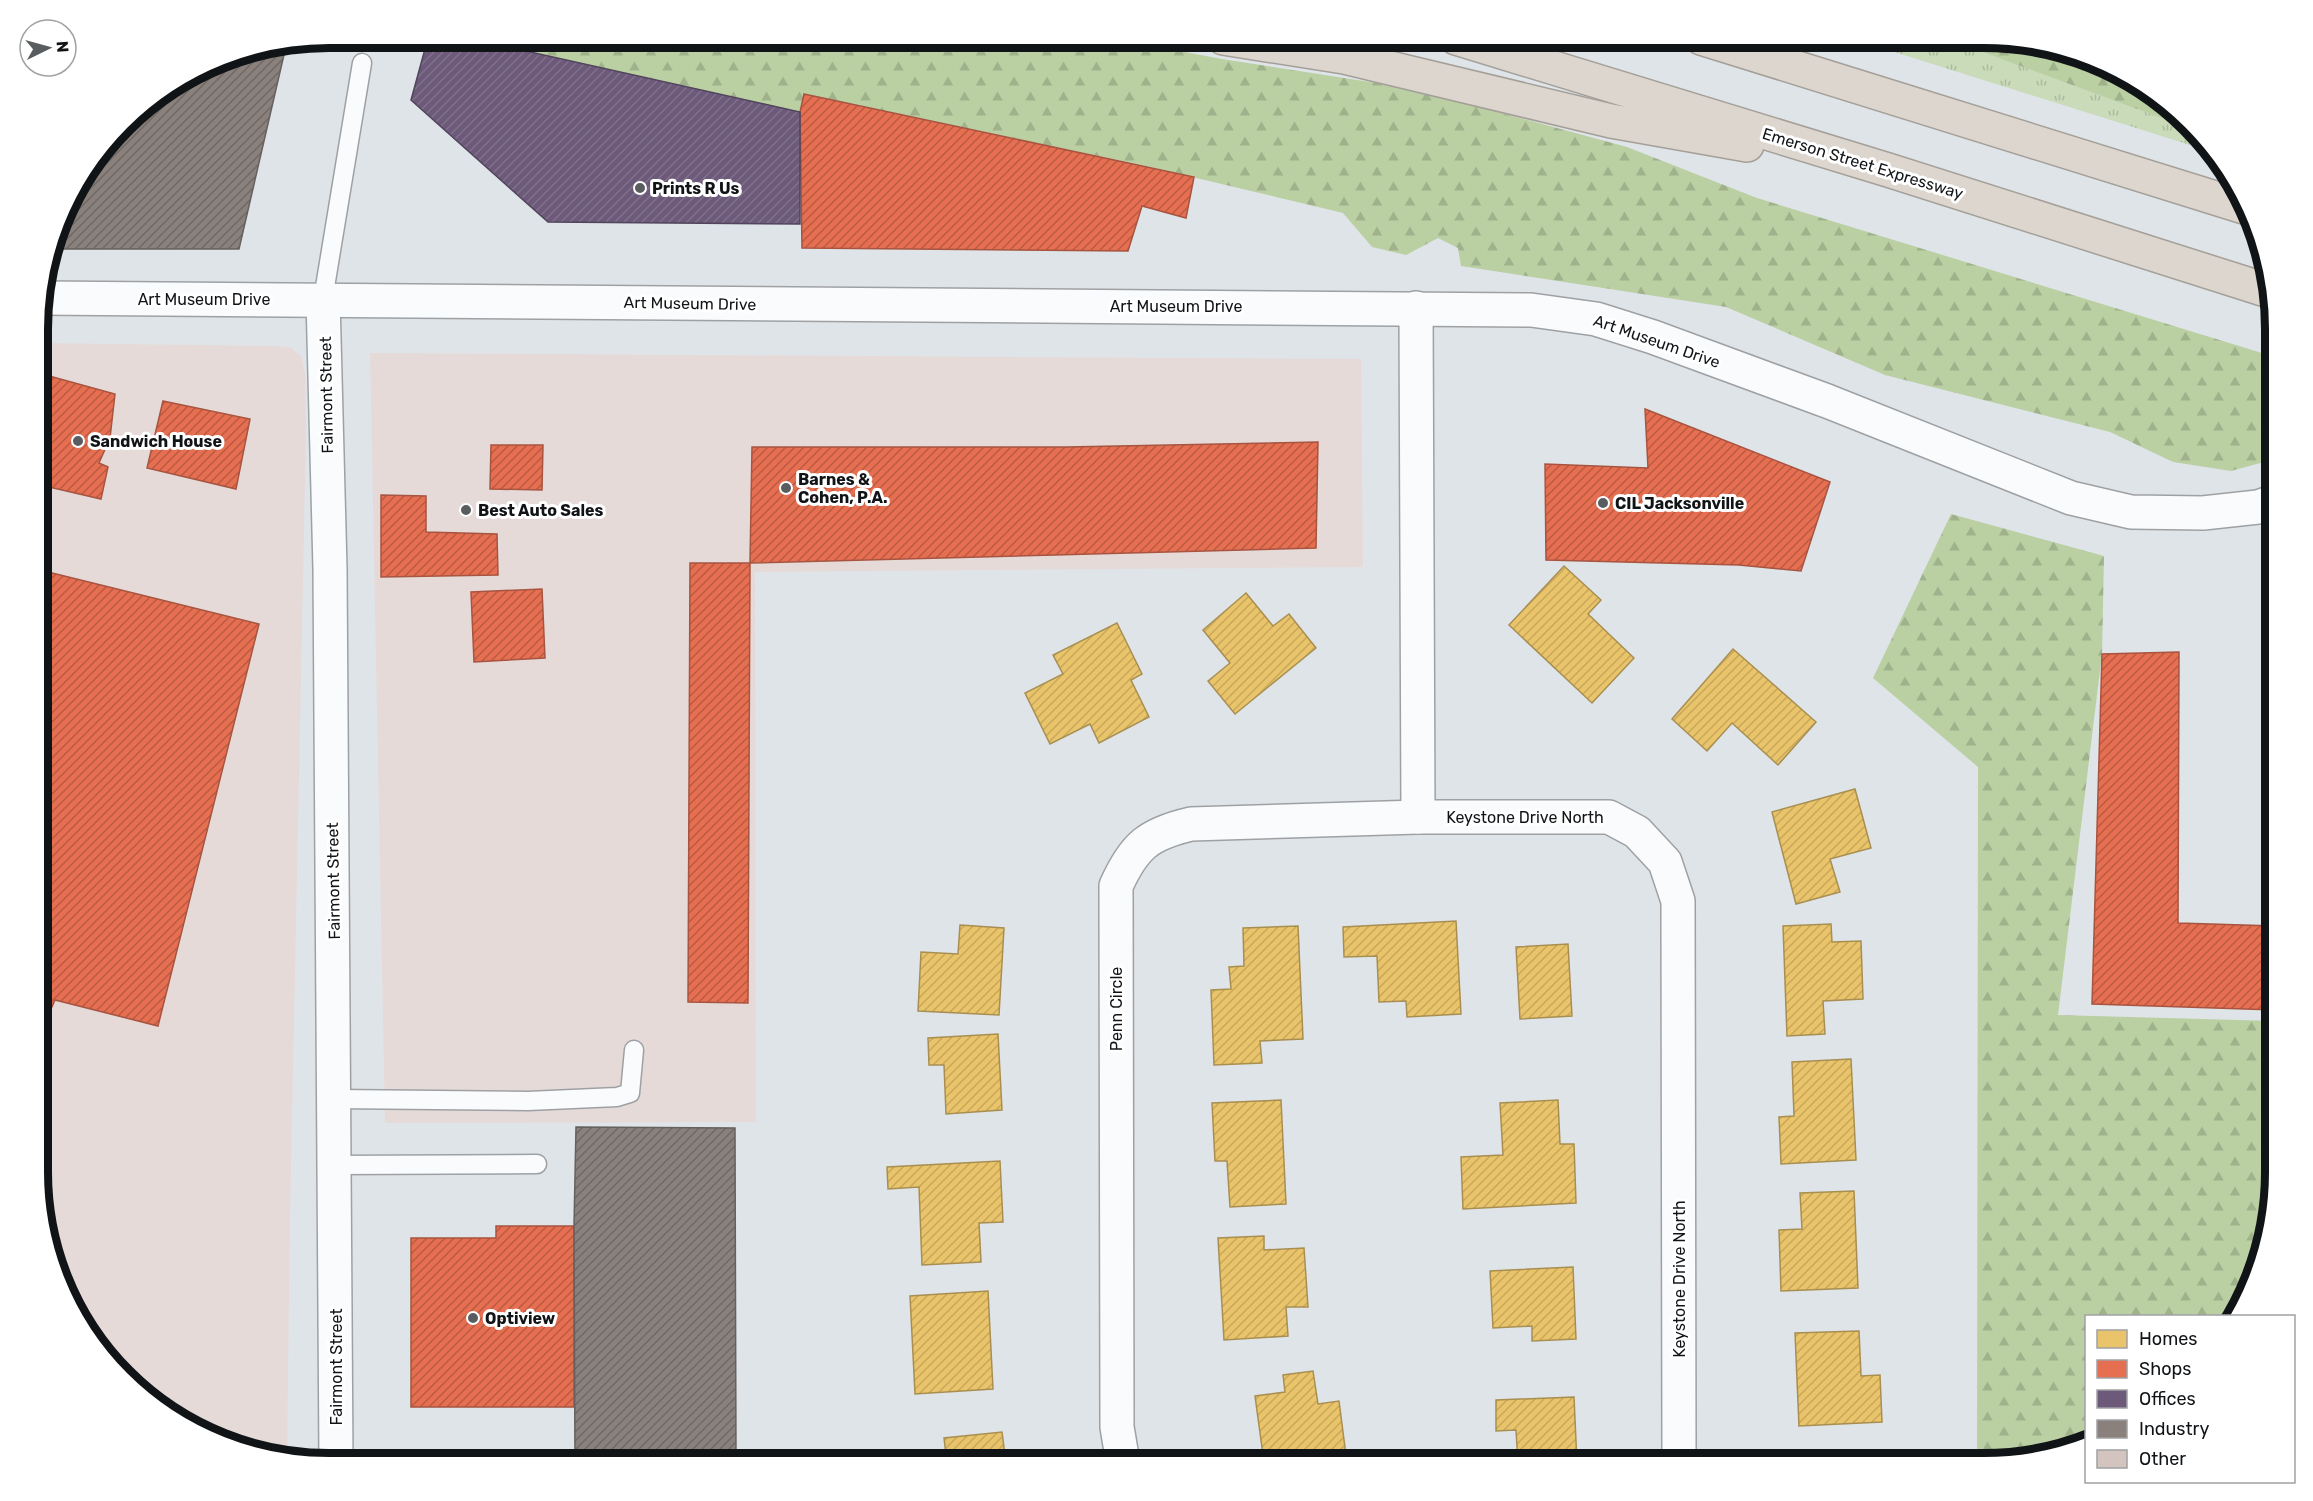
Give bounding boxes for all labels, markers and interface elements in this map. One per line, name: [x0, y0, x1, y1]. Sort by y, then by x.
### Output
north arrow: [18, 18, 78, 78]
text: N: [52, 40, 72, 53]
street label: Emerson Street Expressway: [1760, 124, 1966, 203]
place label: Prints R Us: [652, 179, 740, 198]
marker: Prints R Us: [633, 181, 647, 195]
street label: Art Museum Drive: [138, 290, 270, 309]
street label: Art Museum Drive: [623, 293, 757, 314]
street label: Art Museum Drive: [1110, 297, 1242, 316]
street label: Art Museum Drive: [1591, 311, 1723, 372]
street label: Fairmont Street: [316, 336, 337, 454]
place label: Sandwich House: [90, 432, 222, 451]
marker: Sandwich House: [71, 434, 85, 448]
place label: Barnes & Cohen, P.A.: [798, 470, 887, 507]
marker: Barnes & Cohen, P.A.: [779, 481, 793, 495]
place label: CIL Jacksonville: [1615, 494, 1744, 513]
marker: CIL Jacksonville: [1596, 496, 1610, 510]
place label: Best Auto Sales: [478, 501, 603, 520]
marker: Best Auto Sales: [459, 503, 473, 517]
street label: Keystone Drive North: [1446, 808, 1604, 827]
street label: Fairmont Street: [323, 822, 344, 940]
street label: Penn Circle: [1107, 967, 1126, 1051]
street label: Keystone Drive North: [1670, 1200, 1689, 1358]
street label: Fairmont Street: [327, 1308, 346, 1426]
place label: Optiview: [485, 1309, 556, 1328]
marker: Optiview: [466, 1311, 480, 1325]
legend: [2085, 1315, 2295, 1483]
text: Homes: [2139, 1328, 2197, 1350]
text: Shops: [2139, 1358, 2191, 1380]
text: Offices: [2139, 1388, 2196, 1410]
text: Industry: [2139, 1418, 2209, 1440]
text: Other: [2139, 1448, 2186, 1470]

